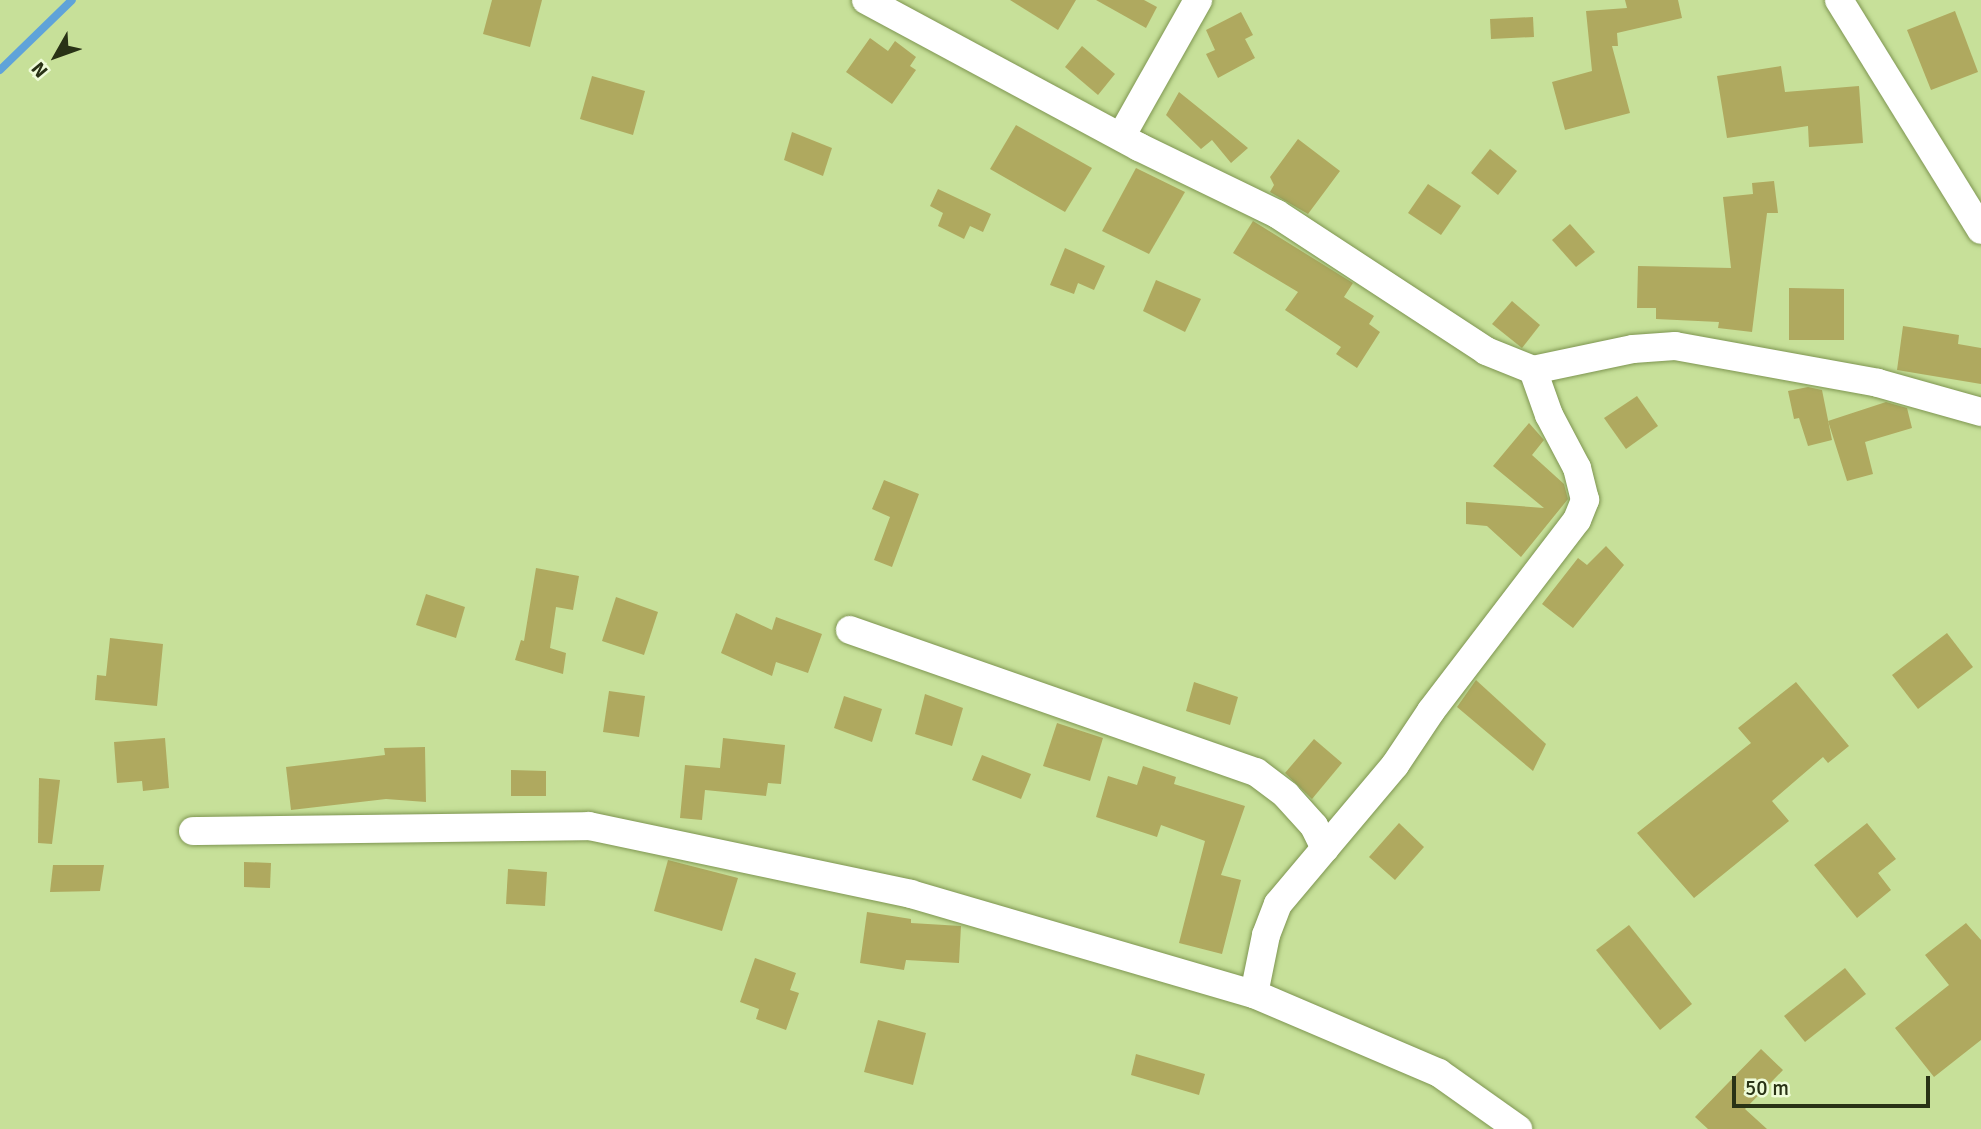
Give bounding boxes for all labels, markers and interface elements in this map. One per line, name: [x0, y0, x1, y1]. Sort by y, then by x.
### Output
north arrow: [21, 21, 91, 91]
text: N: [26, 57, 53, 82]
scale bar: [1736, 1062, 1934, 1106]
text: 50 m: [1745, 1075, 1789, 1101]

